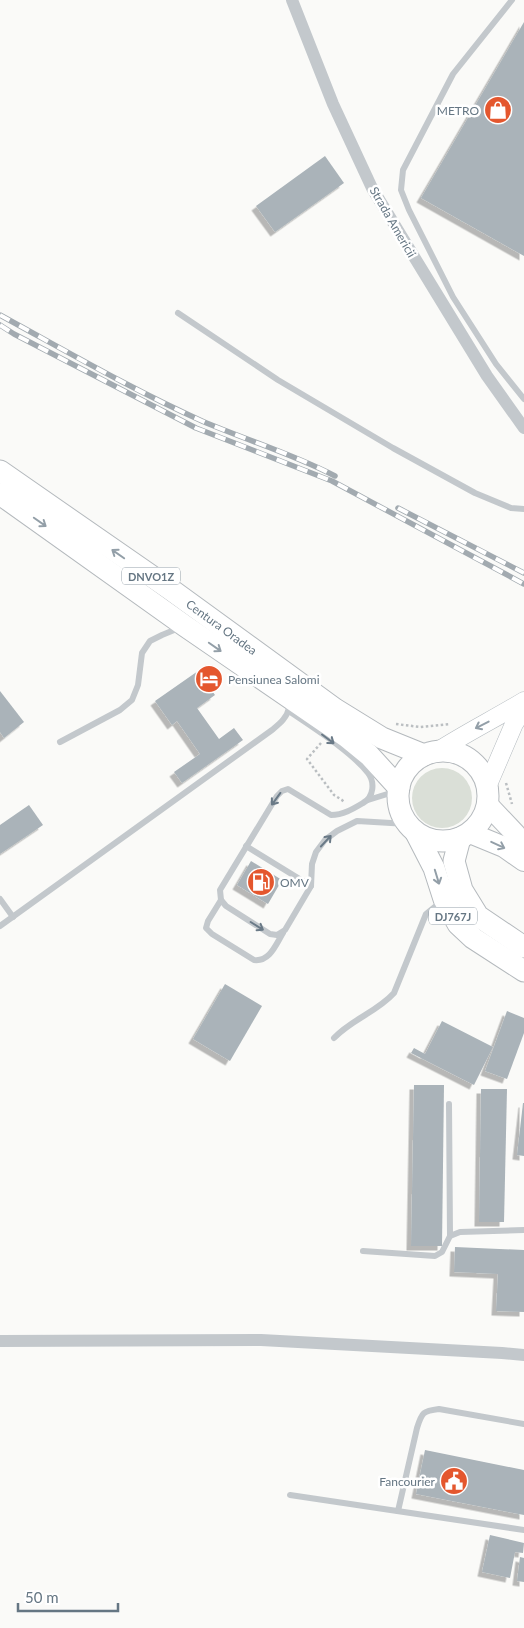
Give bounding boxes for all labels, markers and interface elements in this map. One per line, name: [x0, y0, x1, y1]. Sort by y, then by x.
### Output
shop icon: METRO: [483, 95, 513, 125]
place label: METRO: [437, 103, 479, 118]
street label: Strada Americii: [367, 184, 419, 260]
one-way arrow: [33, 517, 47, 527]
one-way arrow: [112, 549, 126, 559]
road number: DNVO1Z: [122, 568, 180, 584]
street label: Centura Oradea: [183, 596, 260, 657]
one-way arrow: [208, 642, 222, 652]
hotel icon: Pensiunea Salomi: [194, 664, 224, 694]
place label: Pensiunea Salomi: [228, 672, 320, 687]
one-way arrow: [474, 720, 489, 730]
one-way arrow: [321, 734, 334, 745]
one-way arrow: [271, 792, 281, 806]
one-way arrow: [320, 835, 332, 848]
one-way arrow: [490, 840, 505, 850]
fuel station icon: OMV: [246, 867, 276, 897]
one-way arrow: [433, 868, 442, 884]
place label: OMV: [280, 875, 310, 890]
road number: DJ767J: [429, 908, 477, 924]
one-way arrow: [250, 921, 264, 931]
public building icon: Fancourier: [439, 1466, 469, 1496]
place label: Fancourier: [379, 1474, 436, 1489]
scale bar: [18, 1580, 118, 1612]
text: 50 m: [25, 1588, 59, 1606]

